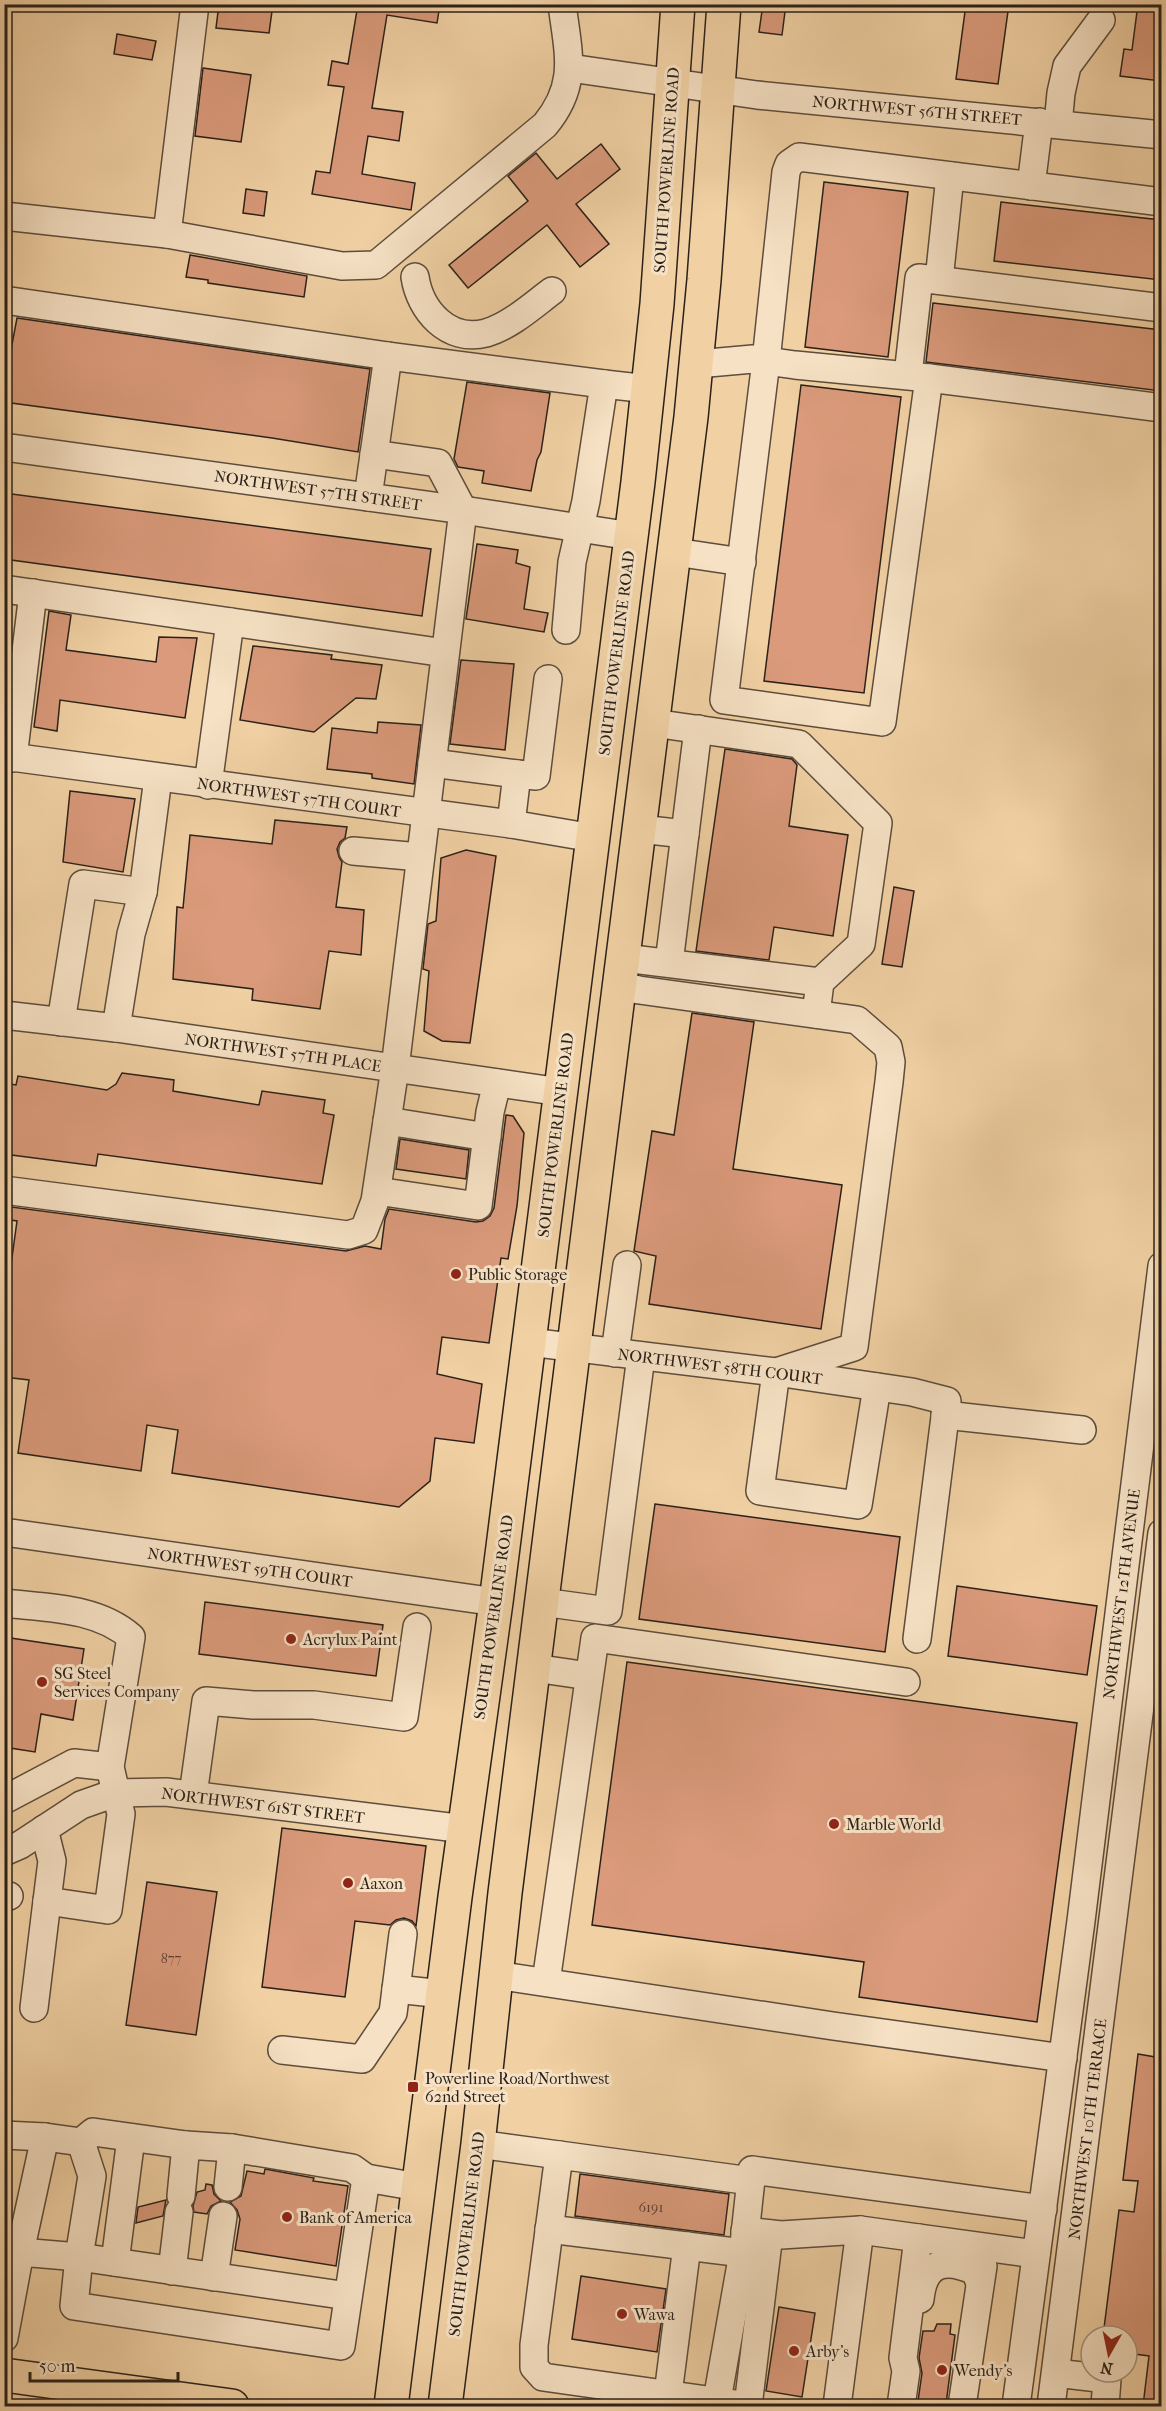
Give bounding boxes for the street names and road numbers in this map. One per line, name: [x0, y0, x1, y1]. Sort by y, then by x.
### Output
street label: SOUTH POWERLINE ROAD: [650, 67, 683, 274]
street label: NORTHWEST 56TH STREET: [811, 92, 1023, 129]
street label: NORTHWEST 57TH STREET: [213, 467, 423, 515]
street label: SOUTH POWERLINE ROAD: [595, 550, 638, 757]
street label: NORTHWEST 57TH COURT: [196, 774, 402, 821]
street label: NORTHWEST 57TH PLACE: [183, 1029, 383, 1076]
street label: SOUTH POWERLINE ROAD: [534, 1032, 577, 1239]
street label: NORTHWEST 58TH COURT: [616, 1344, 824, 1389]
street label: NORTHWEST 12TH AVENUE: [1099, 1488, 1144, 1700]
street label: SOUTH POWERLINE ROAD: [470, 1514, 517, 1720]
street label: NORTHWEST 59TH COURT: [146, 1544, 354, 1591]
street label: NORTHWEST 61ST STREET: [160, 1784, 366, 1827]
street label: NORTHWEST 10TH TERRACE: [1065, 2017, 1111, 2241]
street label: SOUTH POWERLINE ROAD: [445, 2131, 488, 2338]

